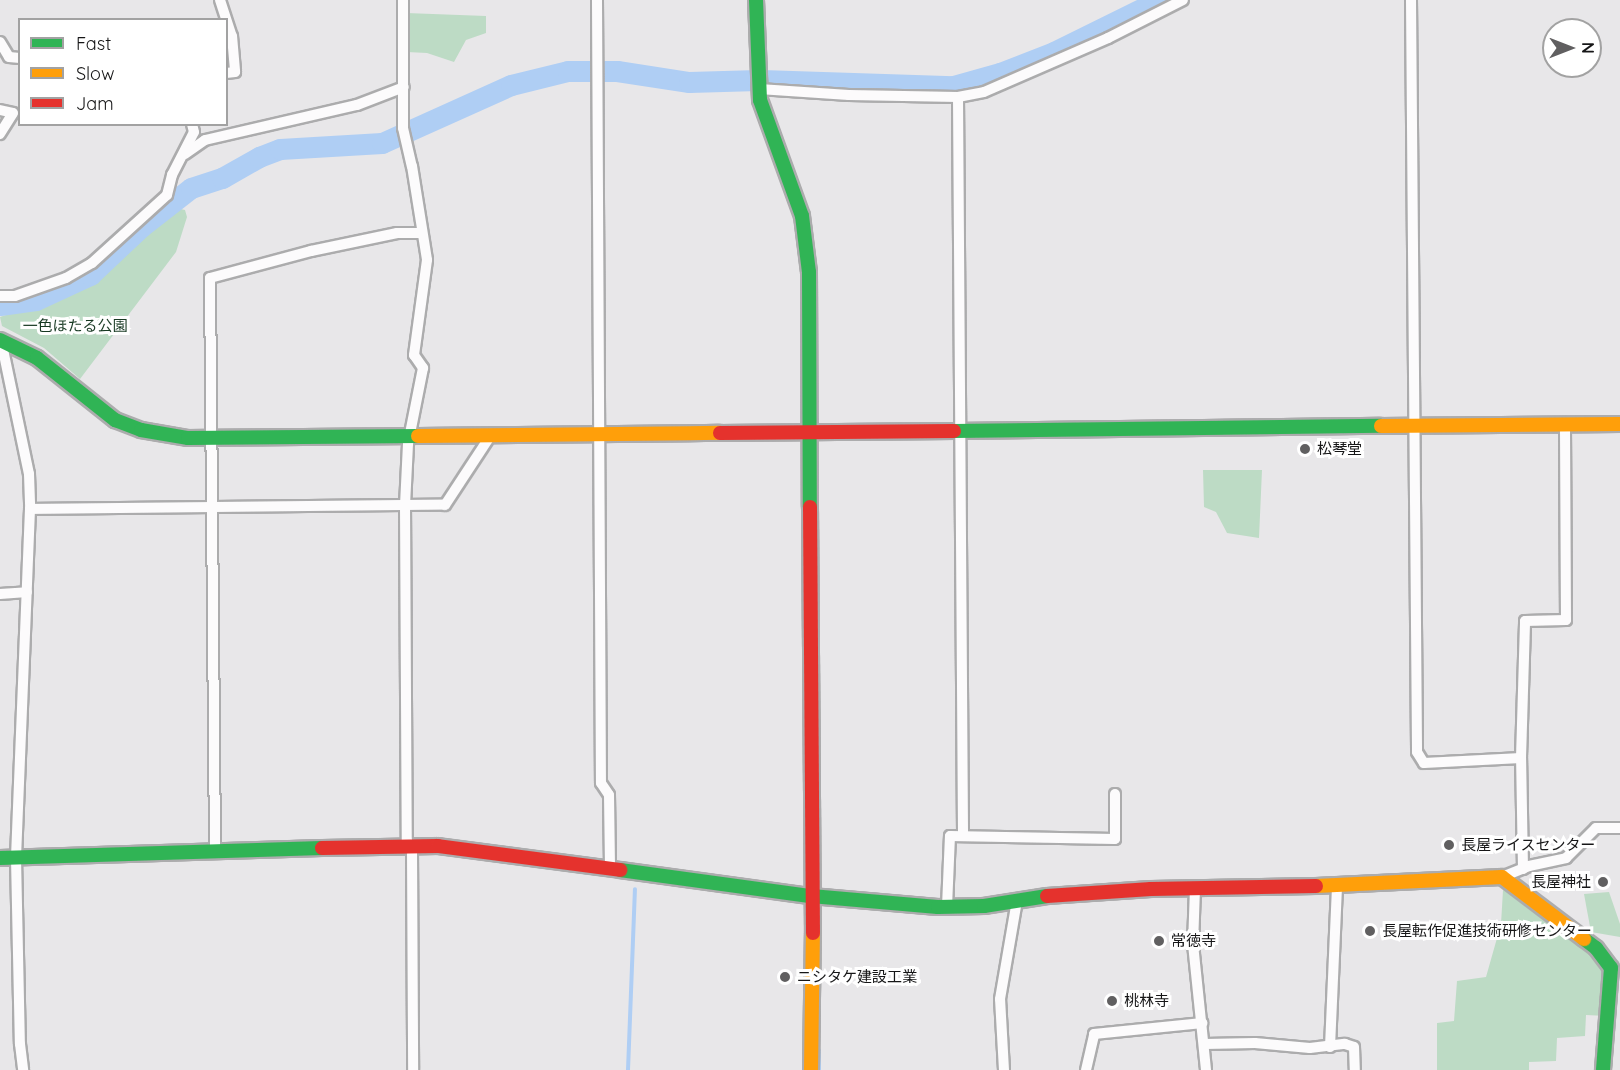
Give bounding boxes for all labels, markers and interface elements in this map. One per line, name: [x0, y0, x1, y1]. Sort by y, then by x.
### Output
legend: [18, 18, 228, 126]
north arrow: [1542, 18, 1602, 78]
text: Fast: [76, 32, 111, 55]
text: N: [1578, 42, 1598, 54]
text: Slow: [76, 62, 114, 85]
text: Jam: [76, 92, 114, 115]
park label: 一色ほたる公園: [23, 317, 127, 335]
place label: 松琴堂: [1317, 440, 1362, 458]
marker: 松琴堂: [1298, 442, 1312, 456]
place label: 長屋ライスセンター: [1461, 836, 1596, 854]
marker: 長屋ライスセンター: [1442, 838, 1456, 852]
place label: 長屋神社: [1531, 873, 1591, 891]
marker: 長屋神社: [1596, 875, 1610, 889]
place label: 長屋転作促進技術研修センター: [1382, 922, 1592, 940]
marker: 長屋転作促進技術研修センター: [1363, 924, 1377, 938]
place label: 常徳寺: [1171, 932, 1216, 950]
marker: 常徳寺: [1152, 934, 1166, 948]
place label: ニシタケ建設工業: [797, 968, 917, 986]
marker: ニシタケ建設工業: [778, 970, 792, 984]
place label: 桃林寺: [1124, 992, 1169, 1010]
marker: 桃林寺: [1105, 994, 1119, 1008]

